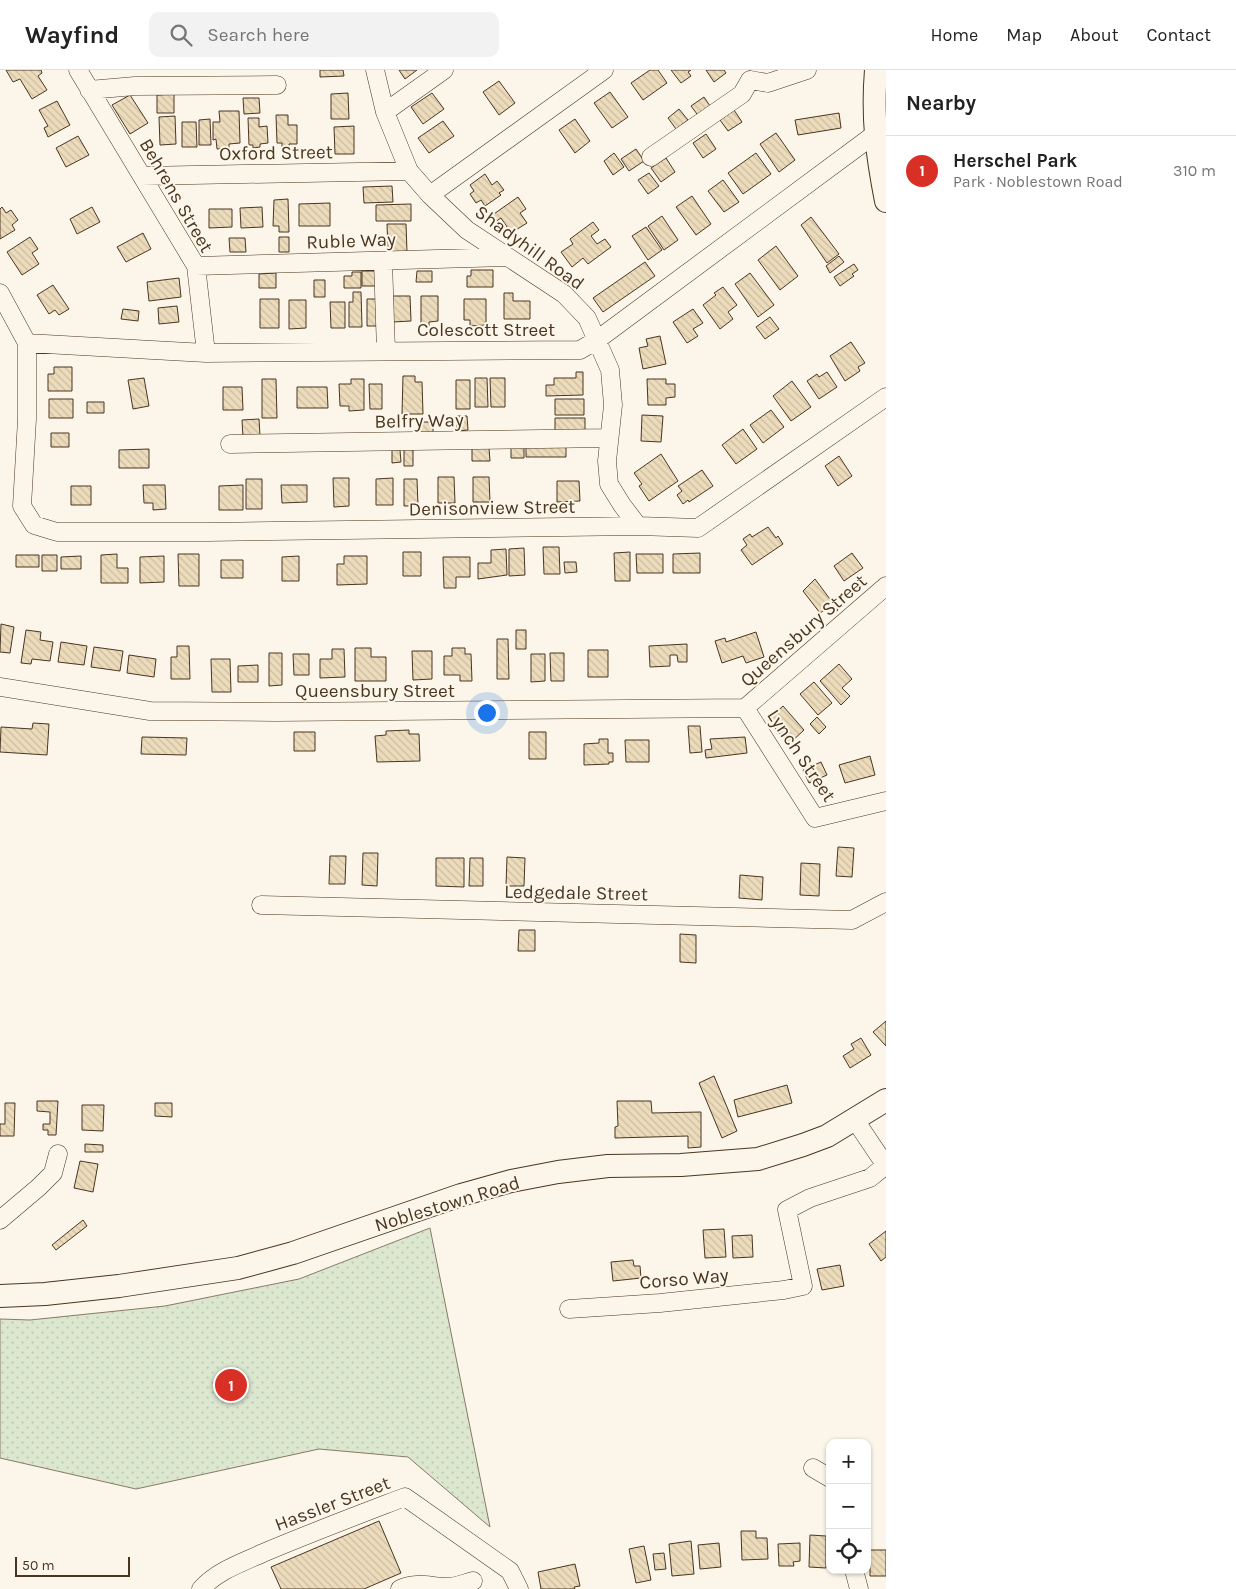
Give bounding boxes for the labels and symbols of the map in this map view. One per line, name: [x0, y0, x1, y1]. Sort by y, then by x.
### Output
street label: Behrens Street: [135, 135, 218, 256]
street label: Oxford Street: [219, 141, 333, 165]
street label: Shadyhill Road: [471, 201, 588, 295]
street label: Ruble Way: [306, 228, 396, 254]
street label: Colescott Street: [417, 319, 555, 341]
street label: Belfry Way: [374, 409, 464, 433]
street label: Denisonview Street: [409, 496, 576, 520]
street label: Queensbury Street: [736, 570, 871, 692]
street label: Queensbury Street: [295, 680, 455, 702]
your location: [474, 700, 500, 726]
street label: Lynch Street: [762, 705, 840, 806]
street label: Ledgedale Street: [504, 881, 648, 905]
street label: Noblestown Road: [372, 1171, 523, 1237]
street label: Corso Way: [639, 1264, 730, 1294]
pin: 1: [215, 1366, 247, 1404]
street label: Hassler Street: [272, 1472, 393, 1536]
scale bar: [15, 1554, 130, 1577]

